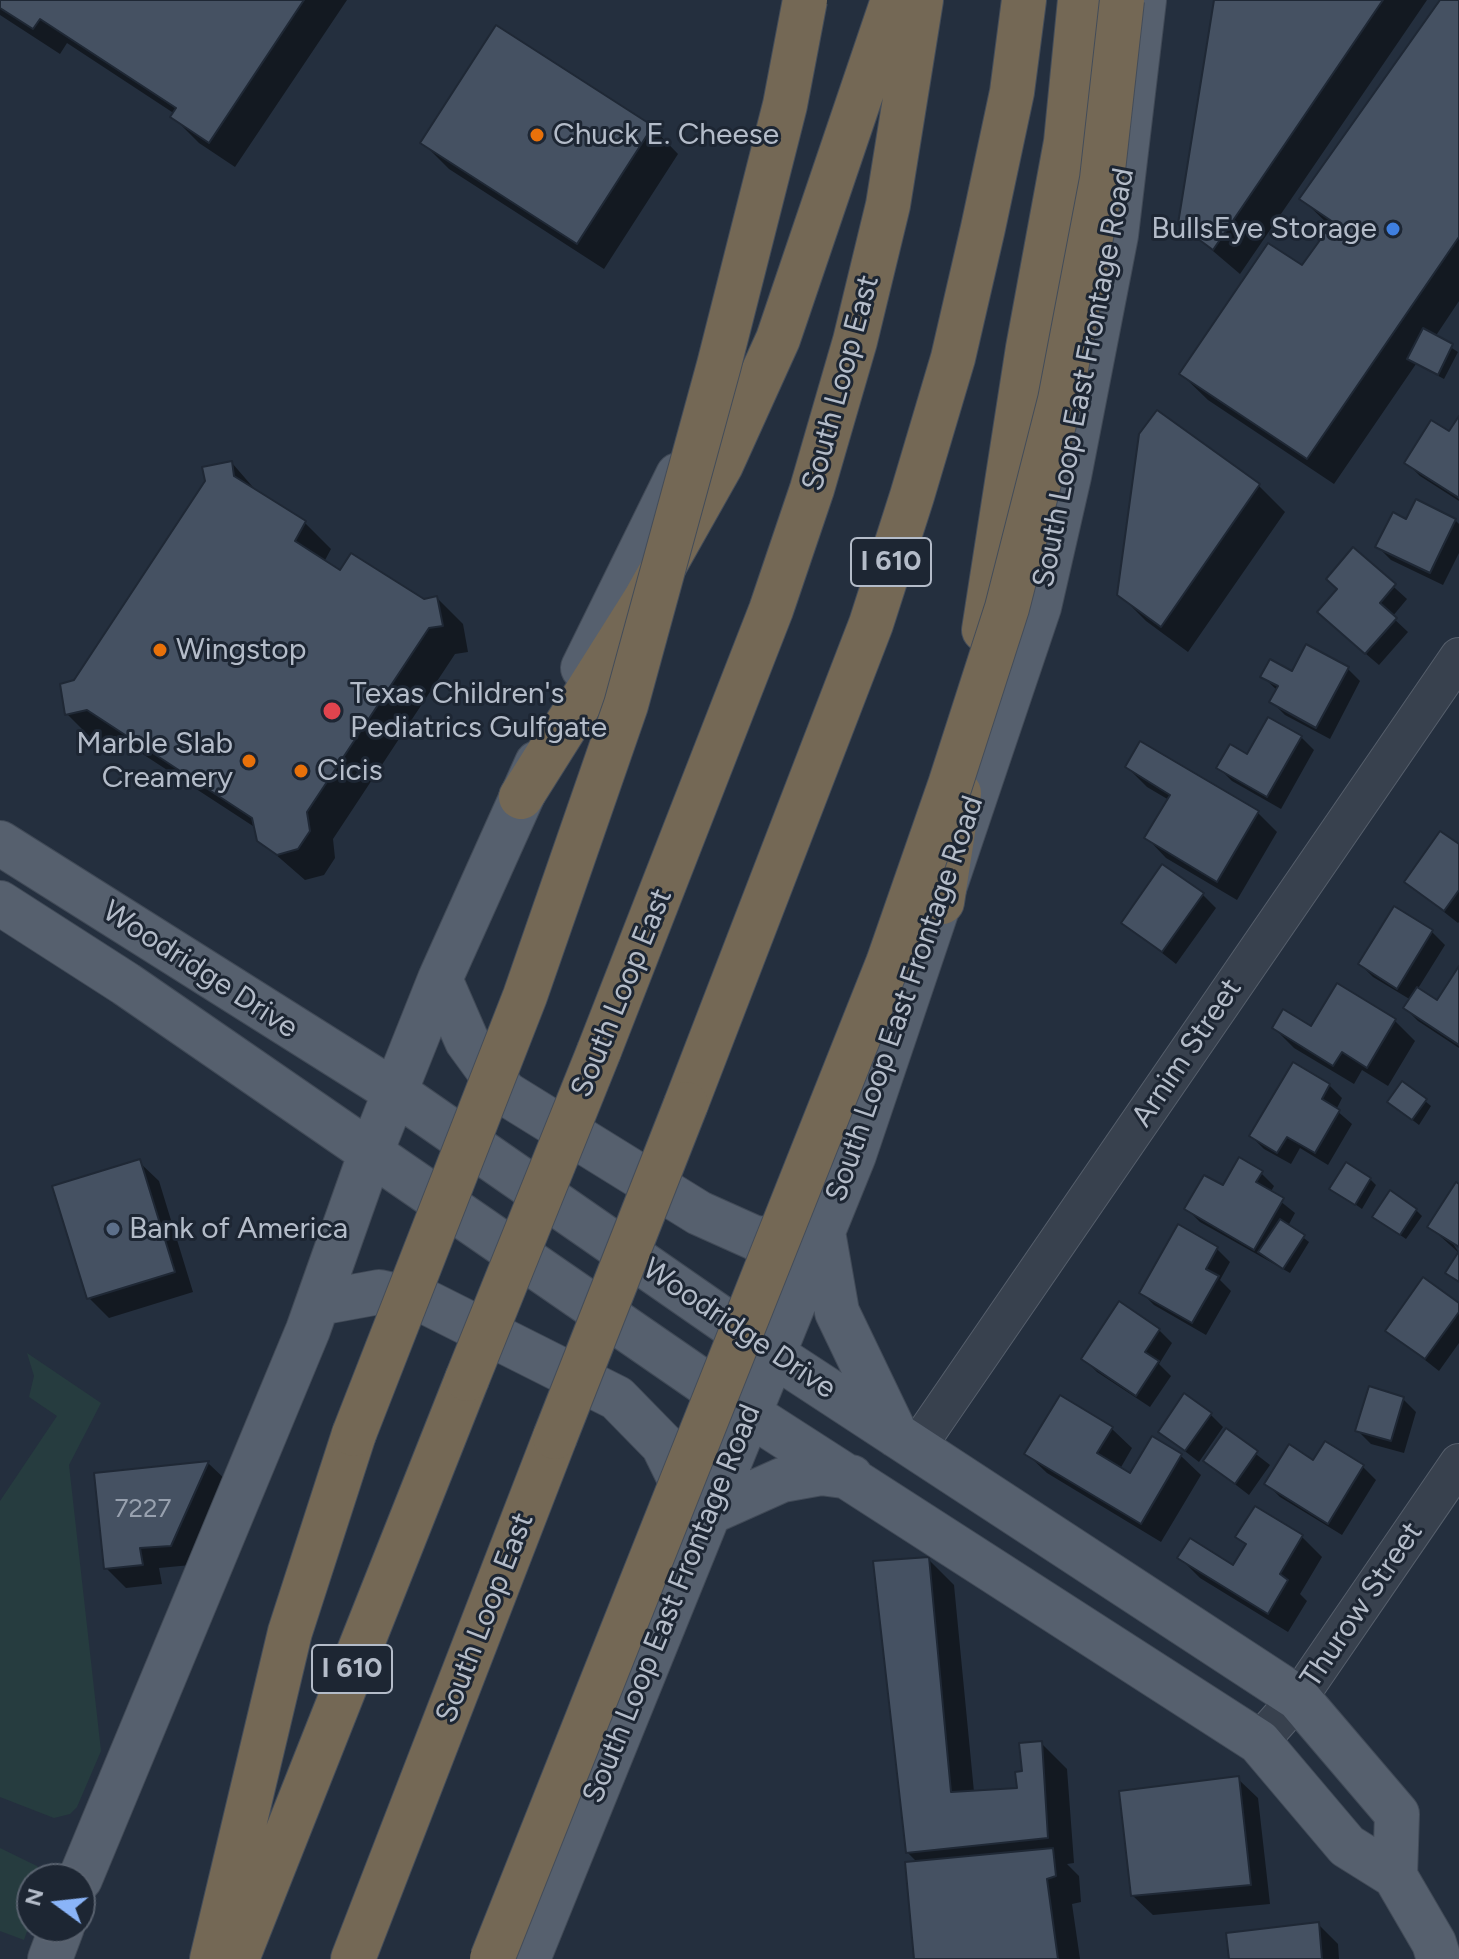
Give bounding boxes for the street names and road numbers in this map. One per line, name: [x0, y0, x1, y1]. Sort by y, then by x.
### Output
street label: South Loop East Frontage Road: [1026, 165, 1142, 591]
street label: South Loop East: [795, 271, 887, 495]
road number: I 610: [851, 538, 931, 586]
street label: South Loop East Frontage Road: [819, 791, 991, 1207]
street label: South Loop East: [564, 883, 680, 1103]
street label: Woodridge Drive: [96, 894, 304, 1046]
street label: Arnim Street: [1124, 972, 1250, 1134]
street label: Woodridge Drive: [635, 1251, 843, 1407]
street label: South Loop East Frontage Road: [575, 1399, 769, 1809]
street label: South Loop East: [428, 1508, 542, 1728]
street label: Thurow Street: [1293, 1515, 1431, 1695]
road number: I 610: [312, 1645, 392, 1693]

